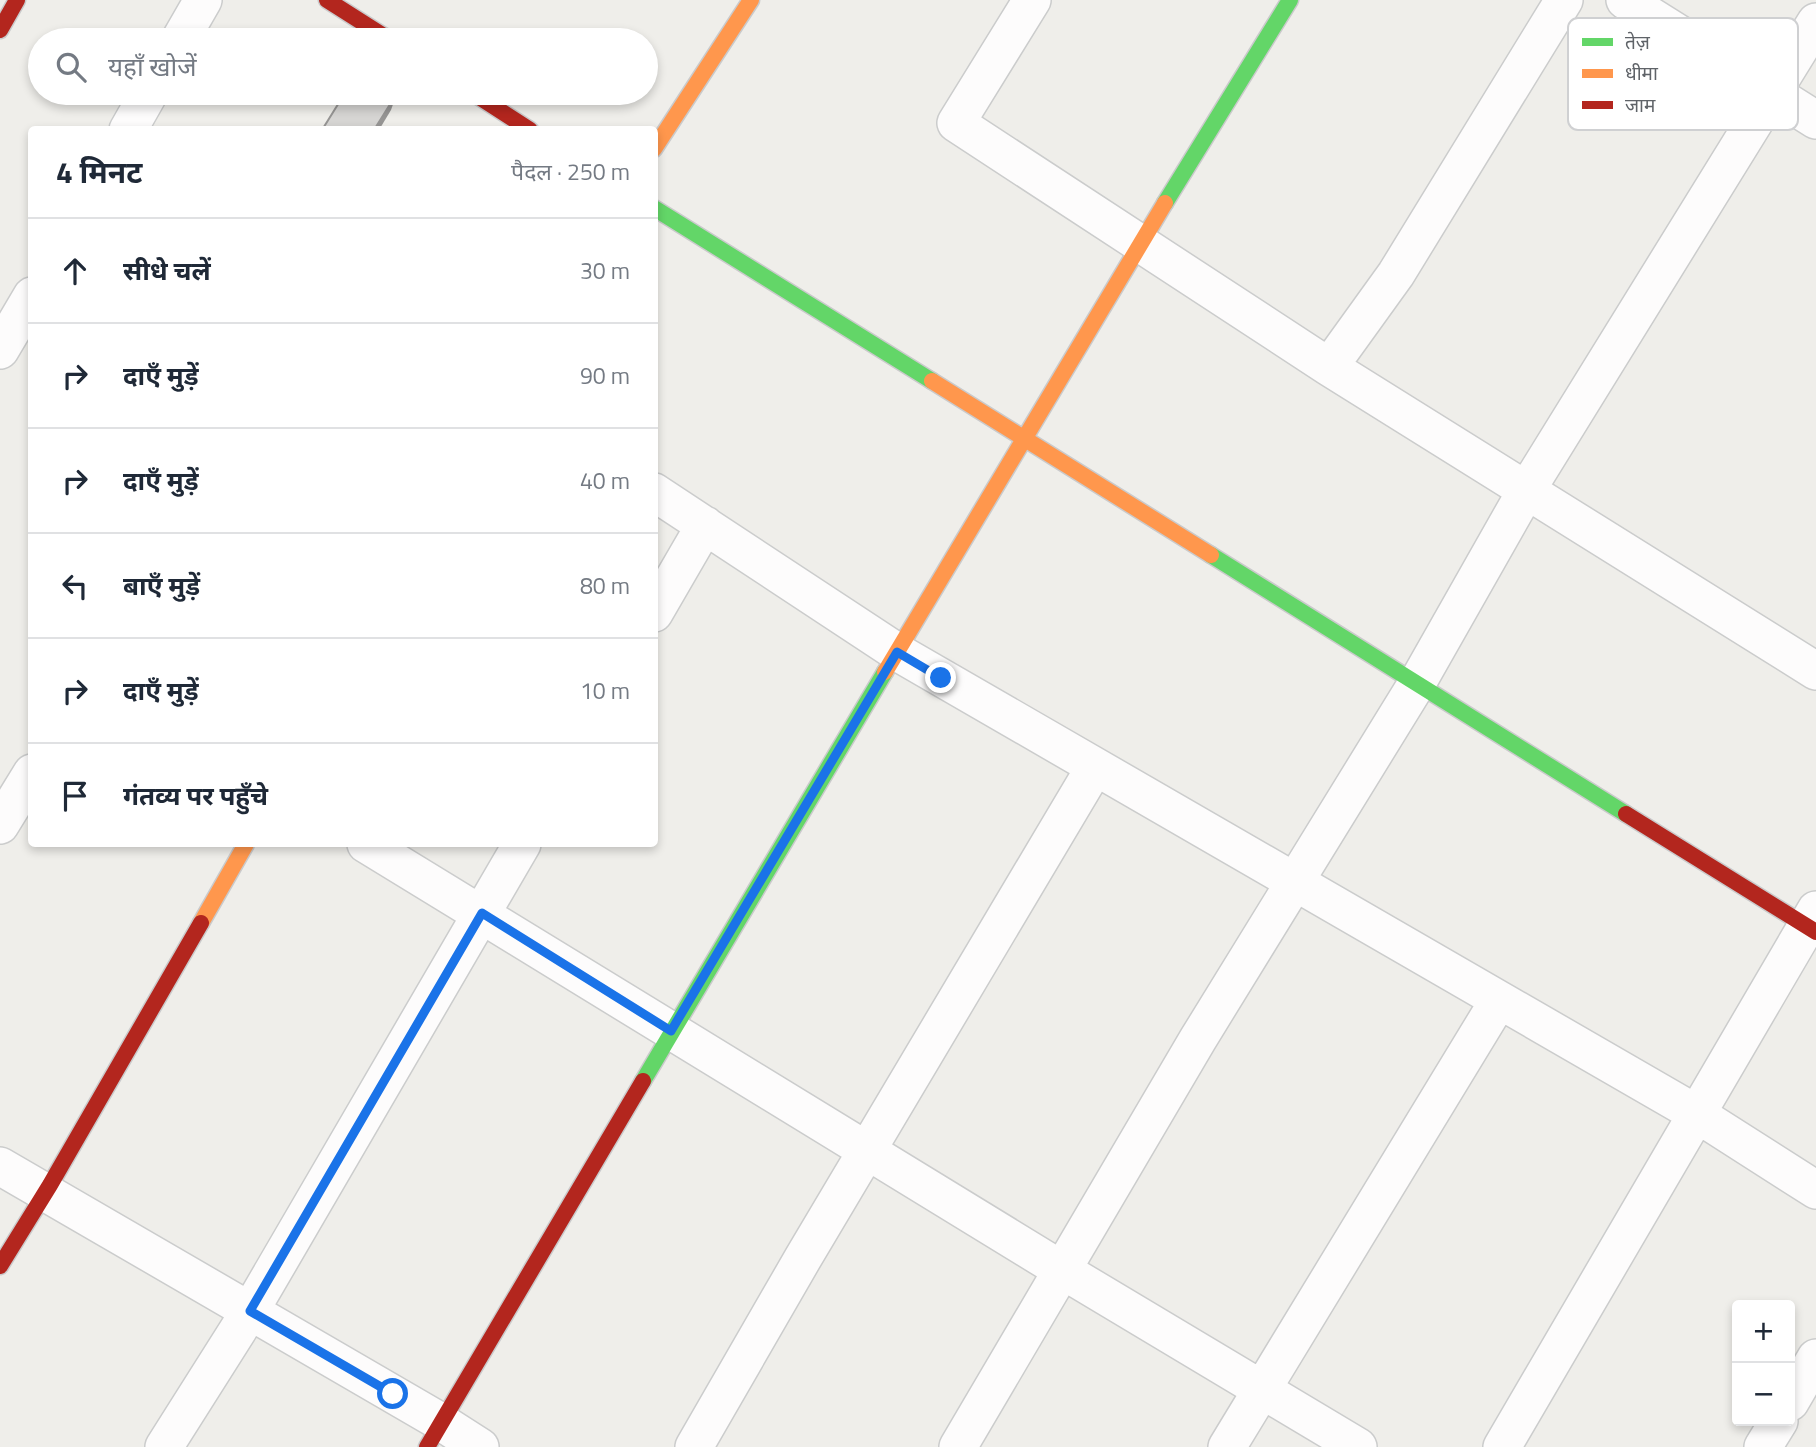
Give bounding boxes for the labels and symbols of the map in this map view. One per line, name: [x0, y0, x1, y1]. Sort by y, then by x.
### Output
legend: [1568, 18, 1798, 130]
text: तेज़: [1625, 27, 1651, 56]
text: धीमा: [1625, 58, 1659, 87]
text: जाम: [1625, 90, 1656, 119]
route end: [925, 662, 956, 693]
route start: [377, 1378, 408, 1409]

